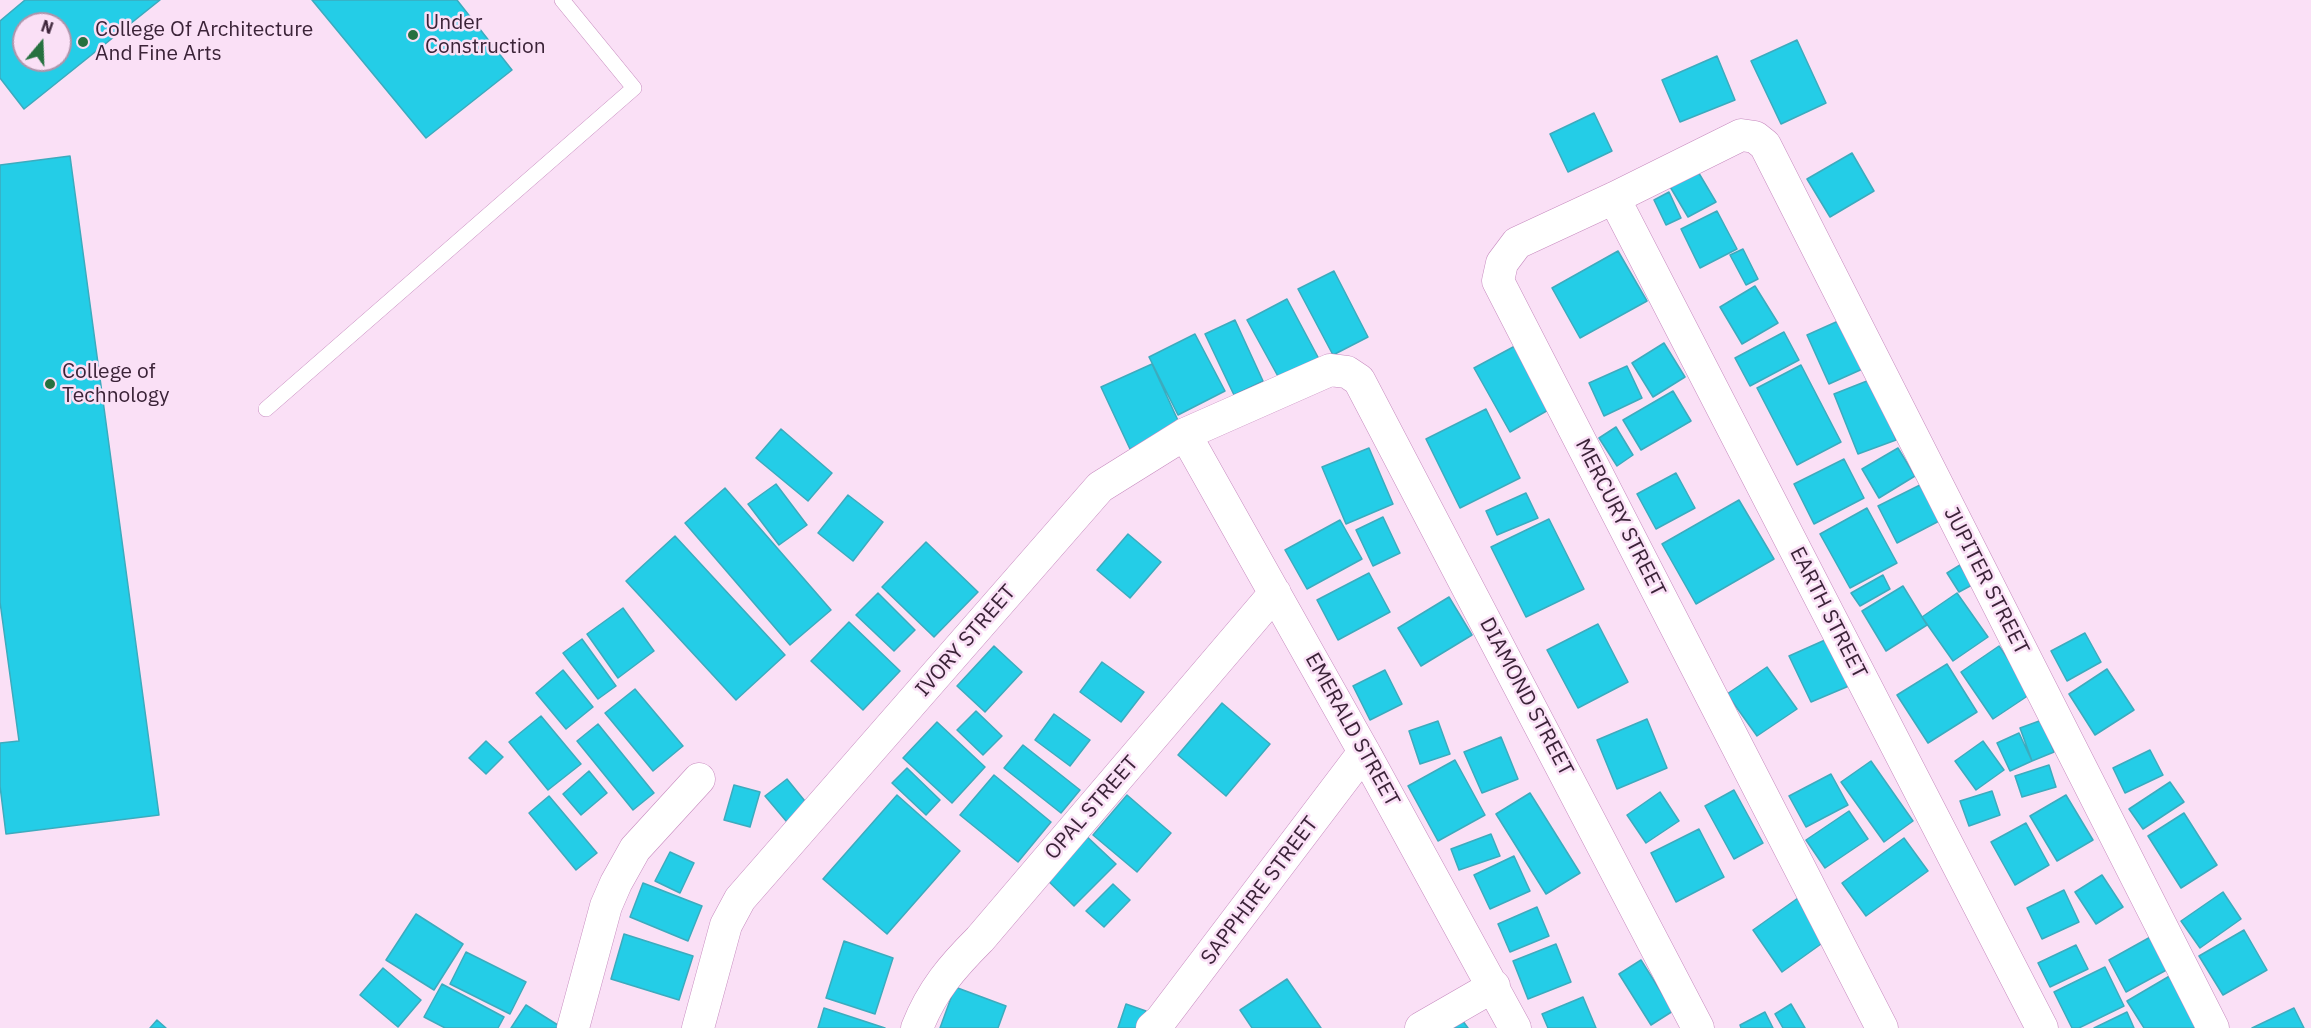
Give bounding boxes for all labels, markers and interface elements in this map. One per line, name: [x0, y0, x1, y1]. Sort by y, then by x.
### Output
place label: Under Construction: [425, 10, 546, 60]
north arrow: [12, 12, 72, 72]
text: N: [38, 16, 56, 38]
place label: College Of Architecture And Fine Arts: [95, 17, 313, 67]
marker: Under Construction: [406, 28, 420, 42]
marker: College Of Architecture And Fine Arts: [76, 35, 90, 49]
place label: College of Technology: [62, 359, 169, 409]
marker: College of Technology: [43, 377, 57, 391]
street label: MERCURY STREET: [1569, 435, 1671, 601]
street label: JUPITER STREET: [1938, 503, 2034, 659]
street label: EARTH STREET: [1784, 543, 1872, 683]
street label: IVORY STREET: [911, 580, 1021, 702]
street label: DIAMOND STREET: [1474, 614, 1578, 780]
street label: EMERALD STREET: [1299, 649, 1405, 811]
street label: OPAL STREET: [1040, 751, 1144, 865]
street label: SAPPHIRE STREET: [1196, 812, 1324, 970]

